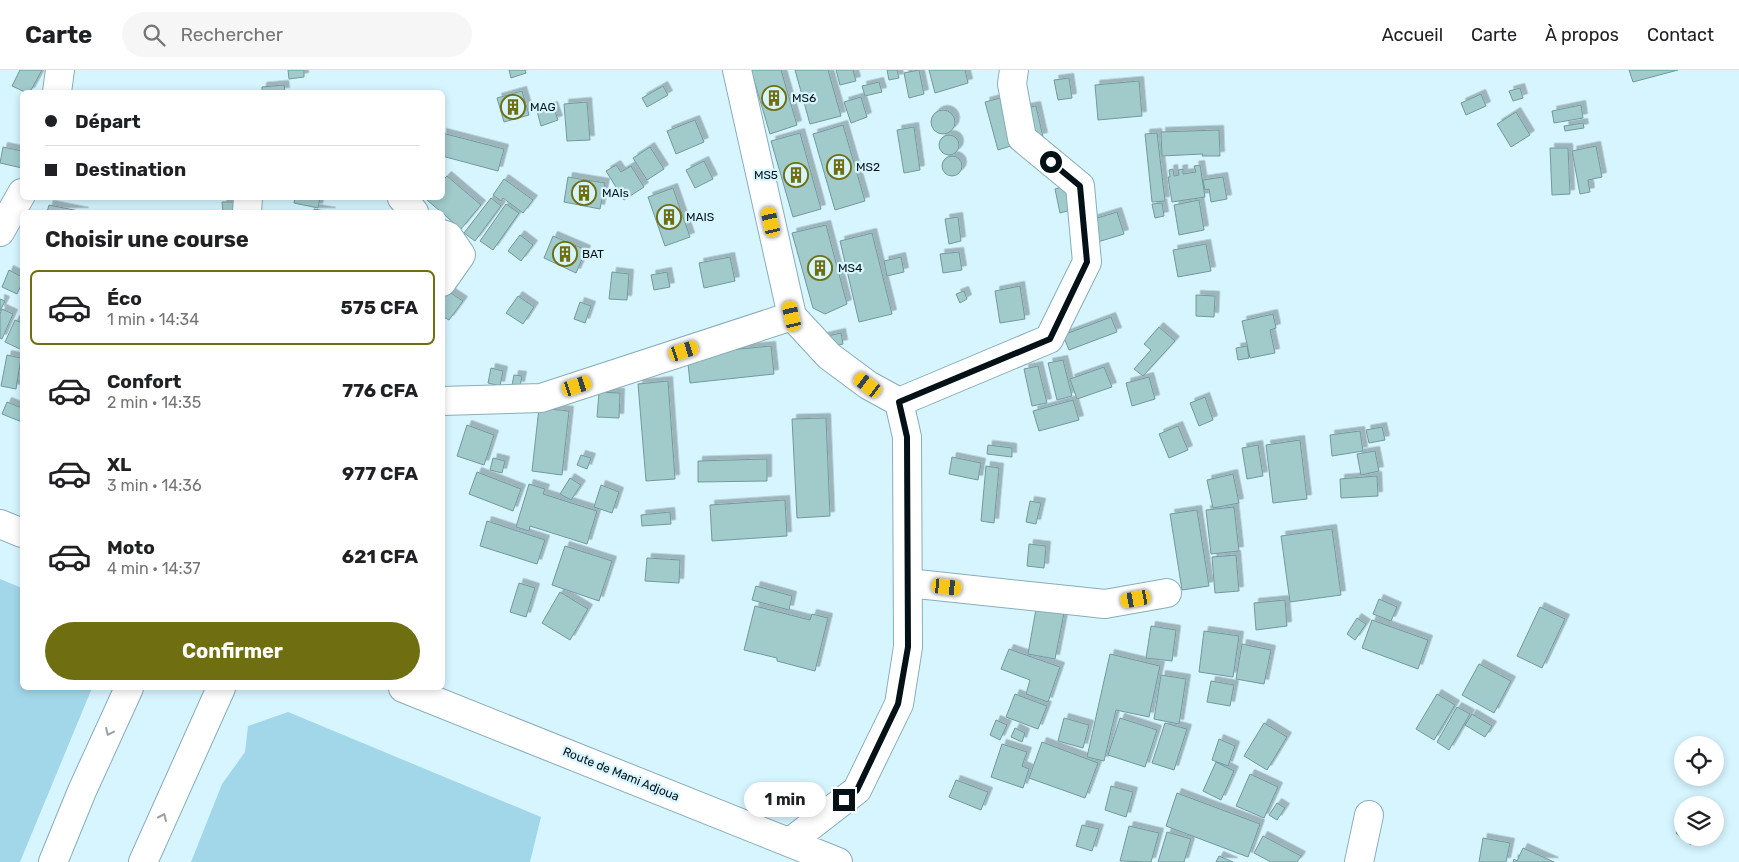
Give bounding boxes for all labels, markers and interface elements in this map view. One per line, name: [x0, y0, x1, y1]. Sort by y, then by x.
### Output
search box: [122, 12, 472, 57]
text: Carte: [25, 21, 92, 49]
icon: search: [140, 21, 168, 49]
text: Rechercher: [180, 23, 283, 46]
text: Accueil: [1382, 24, 1443, 46]
text: Carte: [1471, 24, 1517, 46]
text: À propos: [1545, 24, 1619, 46]
text: Contact: [1647, 24, 1714, 46]
building icon: MS6: [761, 85, 787, 111]
place label: MS6: [792, 91, 816, 105]
building icon: MAG: [500, 94, 526, 120]
place label: MAG: [530, 100, 556, 114]
text: Départ: [75, 110, 141, 133]
route start: [1040, 151, 1062, 173]
building icon: MS2: [826, 154, 852, 180]
text: Destination: [75, 158, 186, 181]
place label: MS2: [856, 160, 880, 174]
building icon: MS5: [783, 162, 809, 188]
place label: MS5: [754, 168, 778, 182]
building icon: MAIs: [571, 180, 597, 206]
place label: MAIs: [602, 186, 629, 200]
building icon: MAIS: [656, 204, 682, 230]
car: [760, 206, 781, 238]
place label: MAIS: [686, 210, 714, 224]
text: Choisir une course: [45, 226, 249, 253]
building icon: BAT: [552, 241, 578, 267]
place label: BAT: [582, 247, 604, 261]
building icon: MS4: [807, 255, 833, 281]
place label: MS4: [838, 261, 863, 275]
icon: car: [47, 285, 92, 330]
text: Éco: [107, 287, 142, 310]
text: 575 CFA: [341, 296, 418, 319]
car: [781, 300, 802, 332]
text: 1 min · 14:34: [107, 310, 199, 329]
car: [667, 339, 700, 363]
icon: car: [47, 368, 92, 413]
text: Confort: [107, 370, 181, 393]
car: [851, 370, 884, 400]
car: [560, 374, 593, 398]
text: 776 CFA: [342, 379, 418, 402]
text: 2 min · 14:35: [107, 393, 201, 412]
icon: car: [47, 451, 92, 496]
text: XL: [107, 453, 131, 476]
text: 977 CFA: [342, 462, 418, 485]
text: 3 min · 14:36: [107, 476, 202, 495]
icon: car: [47, 534, 92, 579]
text: Moto: [107, 536, 155, 559]
text: 621 CFA: [342, 545, 418, 568]
text: 4 min · 14:37: [107, 559, 200, 578]
car: [931, 578, 962, 596]
car: [1119, 589, 1152, 609]
button: Confirmer: [45, 622, 420, 680]
one-way arrow: [105, 727, 115, 736]
map controls: [1674, 736, 1724, 846]
button: locate: [1674, 736, 1724, 786]
street label: Route de Mami Adjoua: [561, 744, 681, 804]
callout: 1 min: [744, 782, 826, 818]
route end: [833, 789, 855, 811]
text: 1 min: [765, 790, 805, 809]
button: layers: [1674, 796, 1724, 846]
one-way arrow: [157, 813, 168, 822]

